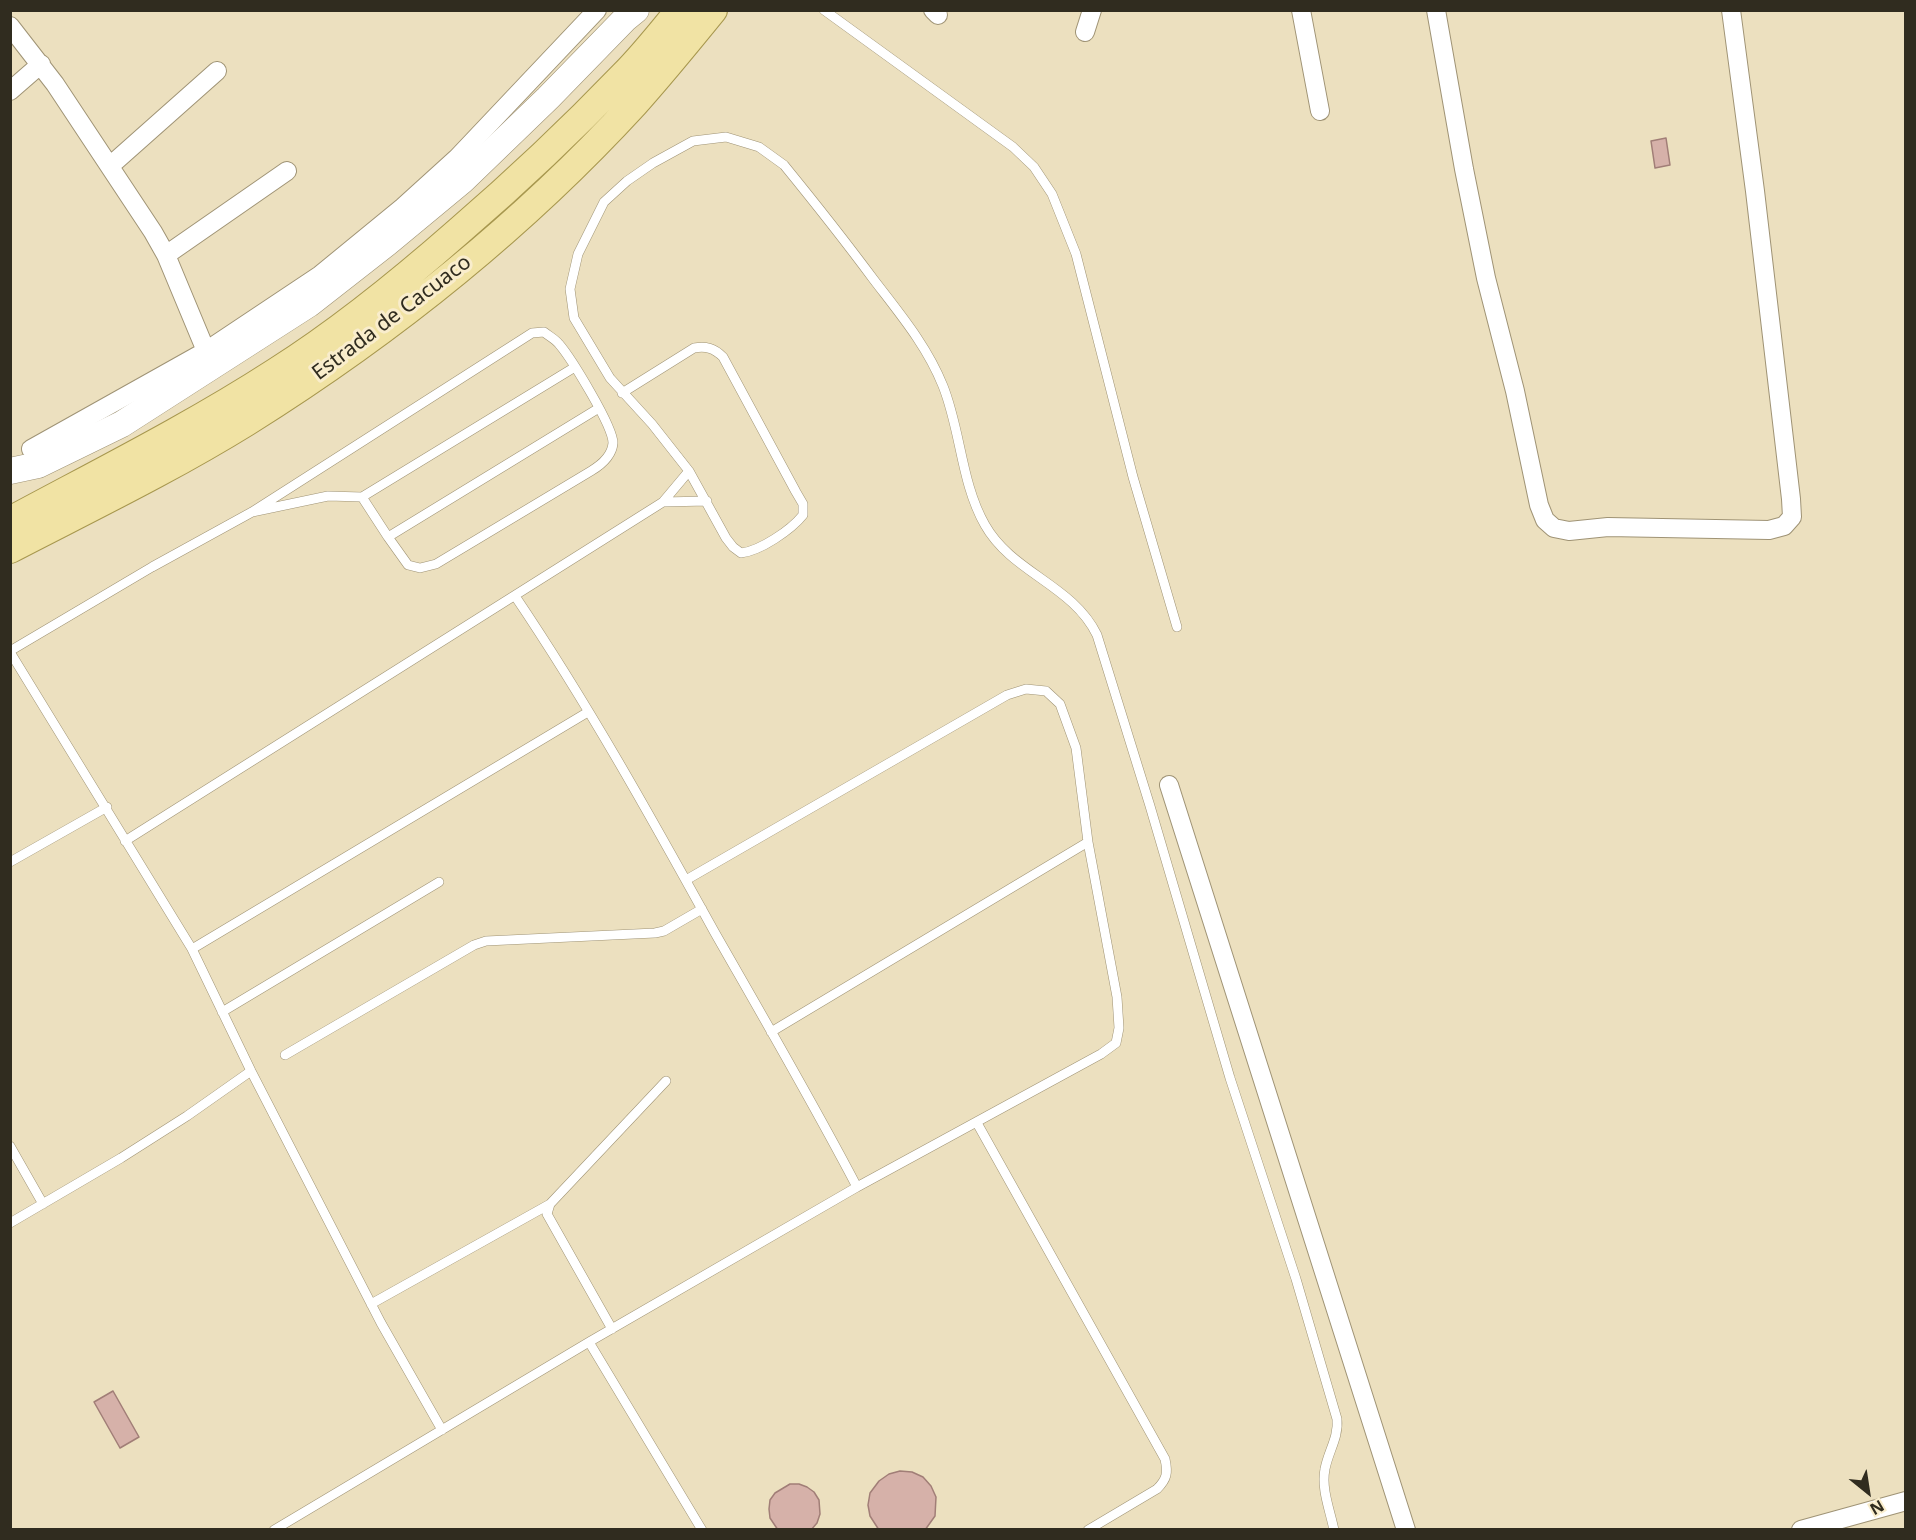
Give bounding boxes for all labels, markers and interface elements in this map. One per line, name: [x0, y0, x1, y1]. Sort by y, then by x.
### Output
street label: Estrada de Cacuaco: [308, 250, 476, 386]
north arrow: [1838, 1462, 1898, 1522]
text: N: [1866, 1495, 1888, 1520]

